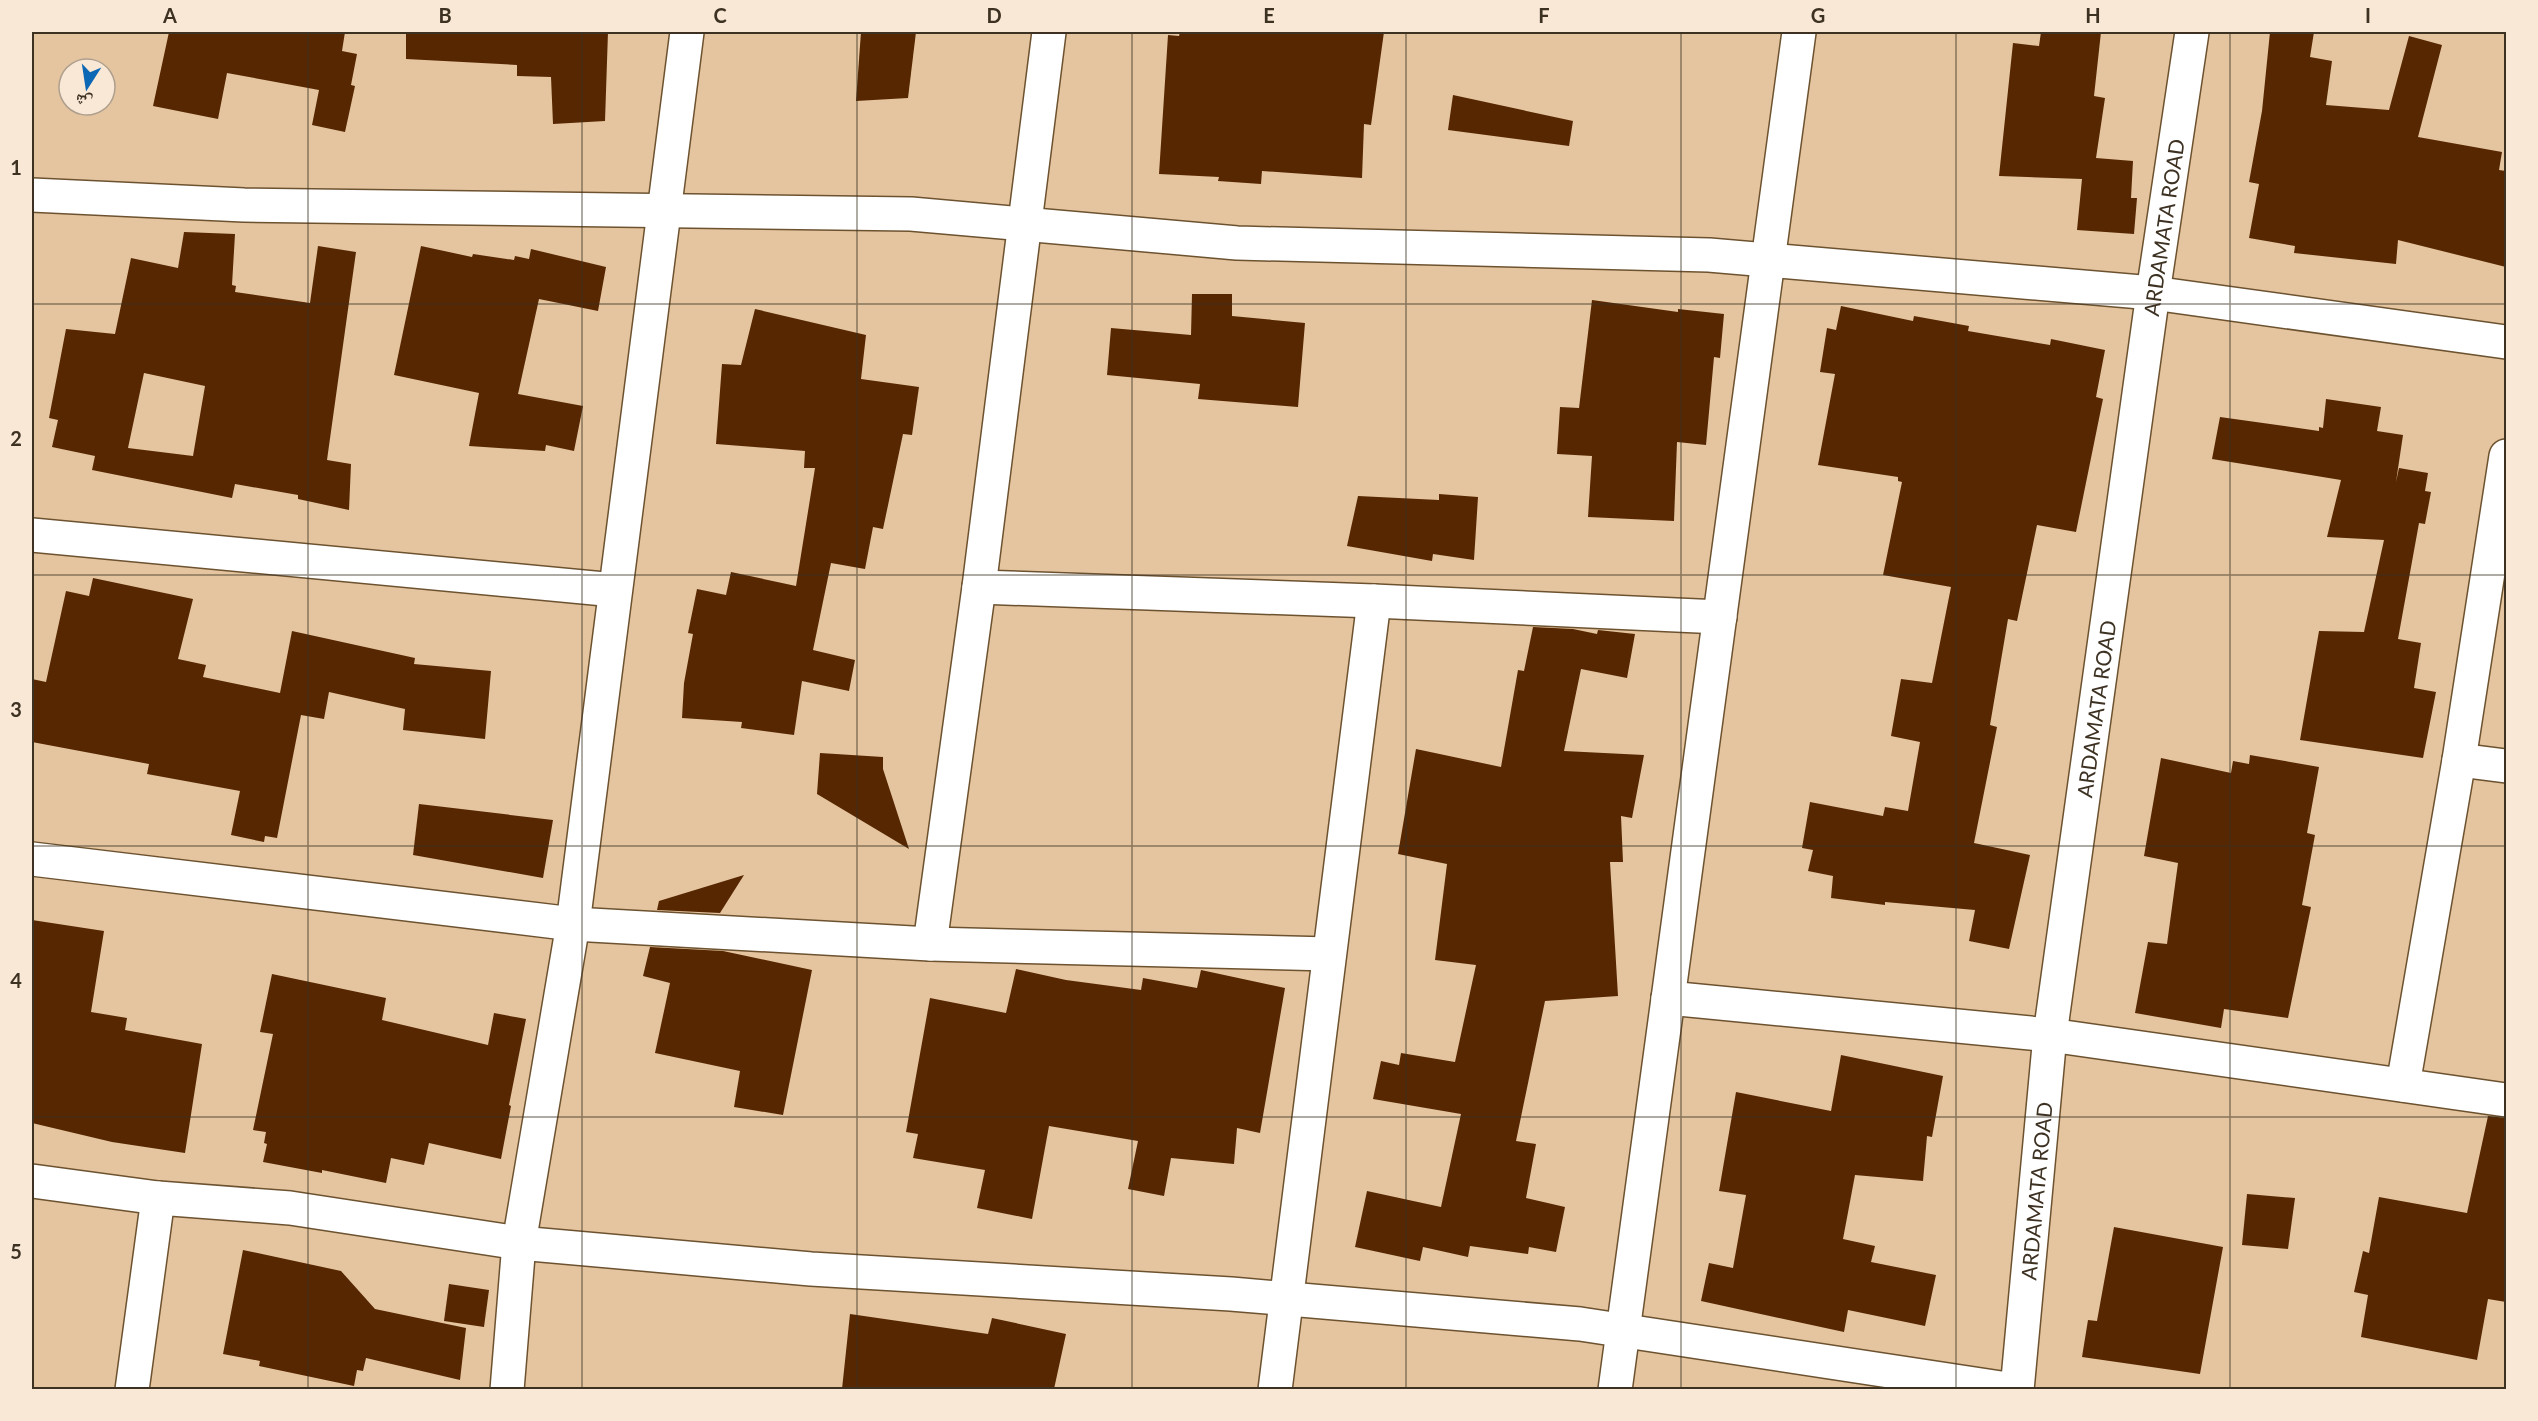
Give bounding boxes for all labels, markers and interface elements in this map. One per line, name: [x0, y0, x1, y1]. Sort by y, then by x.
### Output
text: A: [162, 3, 177, 27]
text: B: [438, 3, 452, 27]
text: C: [713, 3, 727, 27]
text: D: [986, 3, 1002, 27]
text: E: [1263, 3, 1275, 27]
text: F: [1538, 3, 1550, 27]
text: G: [1811, 3, 1825, 27]
text: H: [2085, 3, 2101, 27]
text: I: [2365, 3, 2371, 27]
north arrow: [57, 57, 117, 117]
text: ش: [73, 90, 94, 113]
street label: ARDAMATA ROAD: [2137, 137, 2188, 318]
text: 1: [10, 155, 22, 179]
text: 2: [10, 426, 22, 450]
street label: ARDAMATA ROAD: [2071, 618, 2120, 799]
text: 3: [10, 697, 22, 721]
text: 4: [10, 968, 22, 992]
street label: ARDAMATA ROAD: [2015, 1101, 2056, 1281]
text: 5: [10, 1239, 22, 1263]

